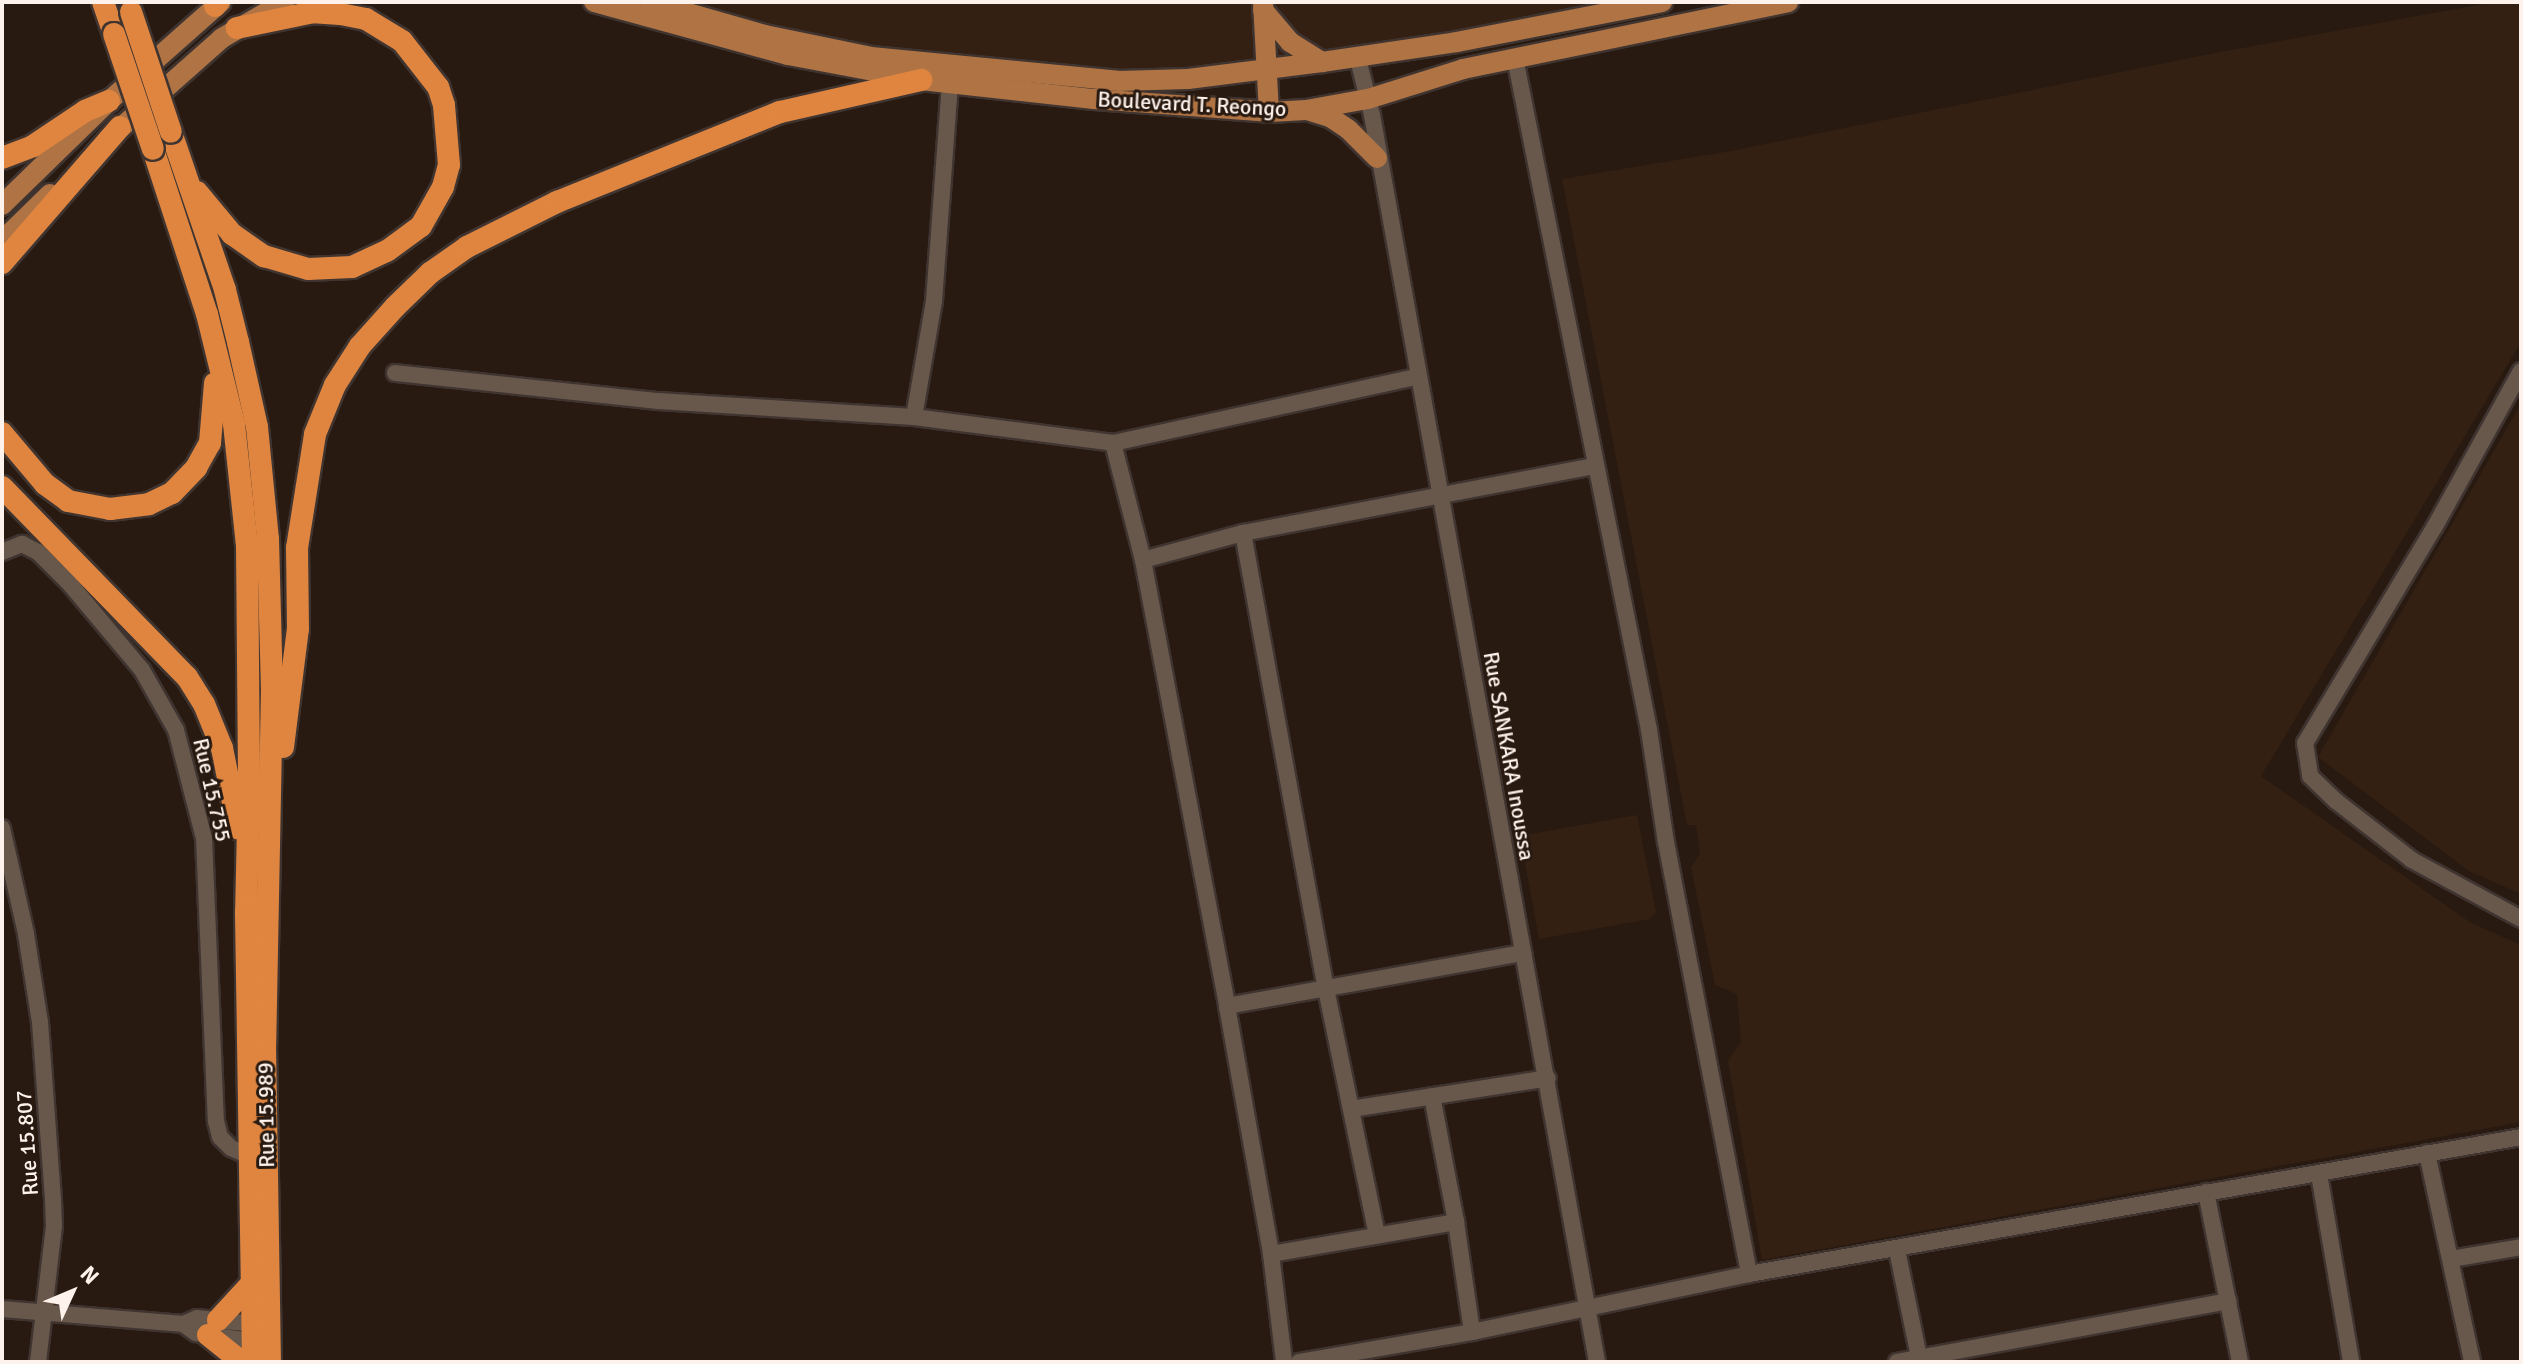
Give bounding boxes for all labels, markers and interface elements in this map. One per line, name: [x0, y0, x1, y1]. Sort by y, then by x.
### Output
street label: Boulevard T. Reongo: [1097, 86, 1287, 122]
street label: Rue SANKARA Inoussa: [1478, 650, 1540, 862]
street label: Rue 15.755: [187, 736, 237, 844]
street label: Rue 15.989: [252, 1062, 280, 1168]
street label: Rue 15.807: [10, 1089, 44, 1197]
north arrow: [32, 1252, 112, 1332]
text: N: [75, 1260, 105, 1290]

